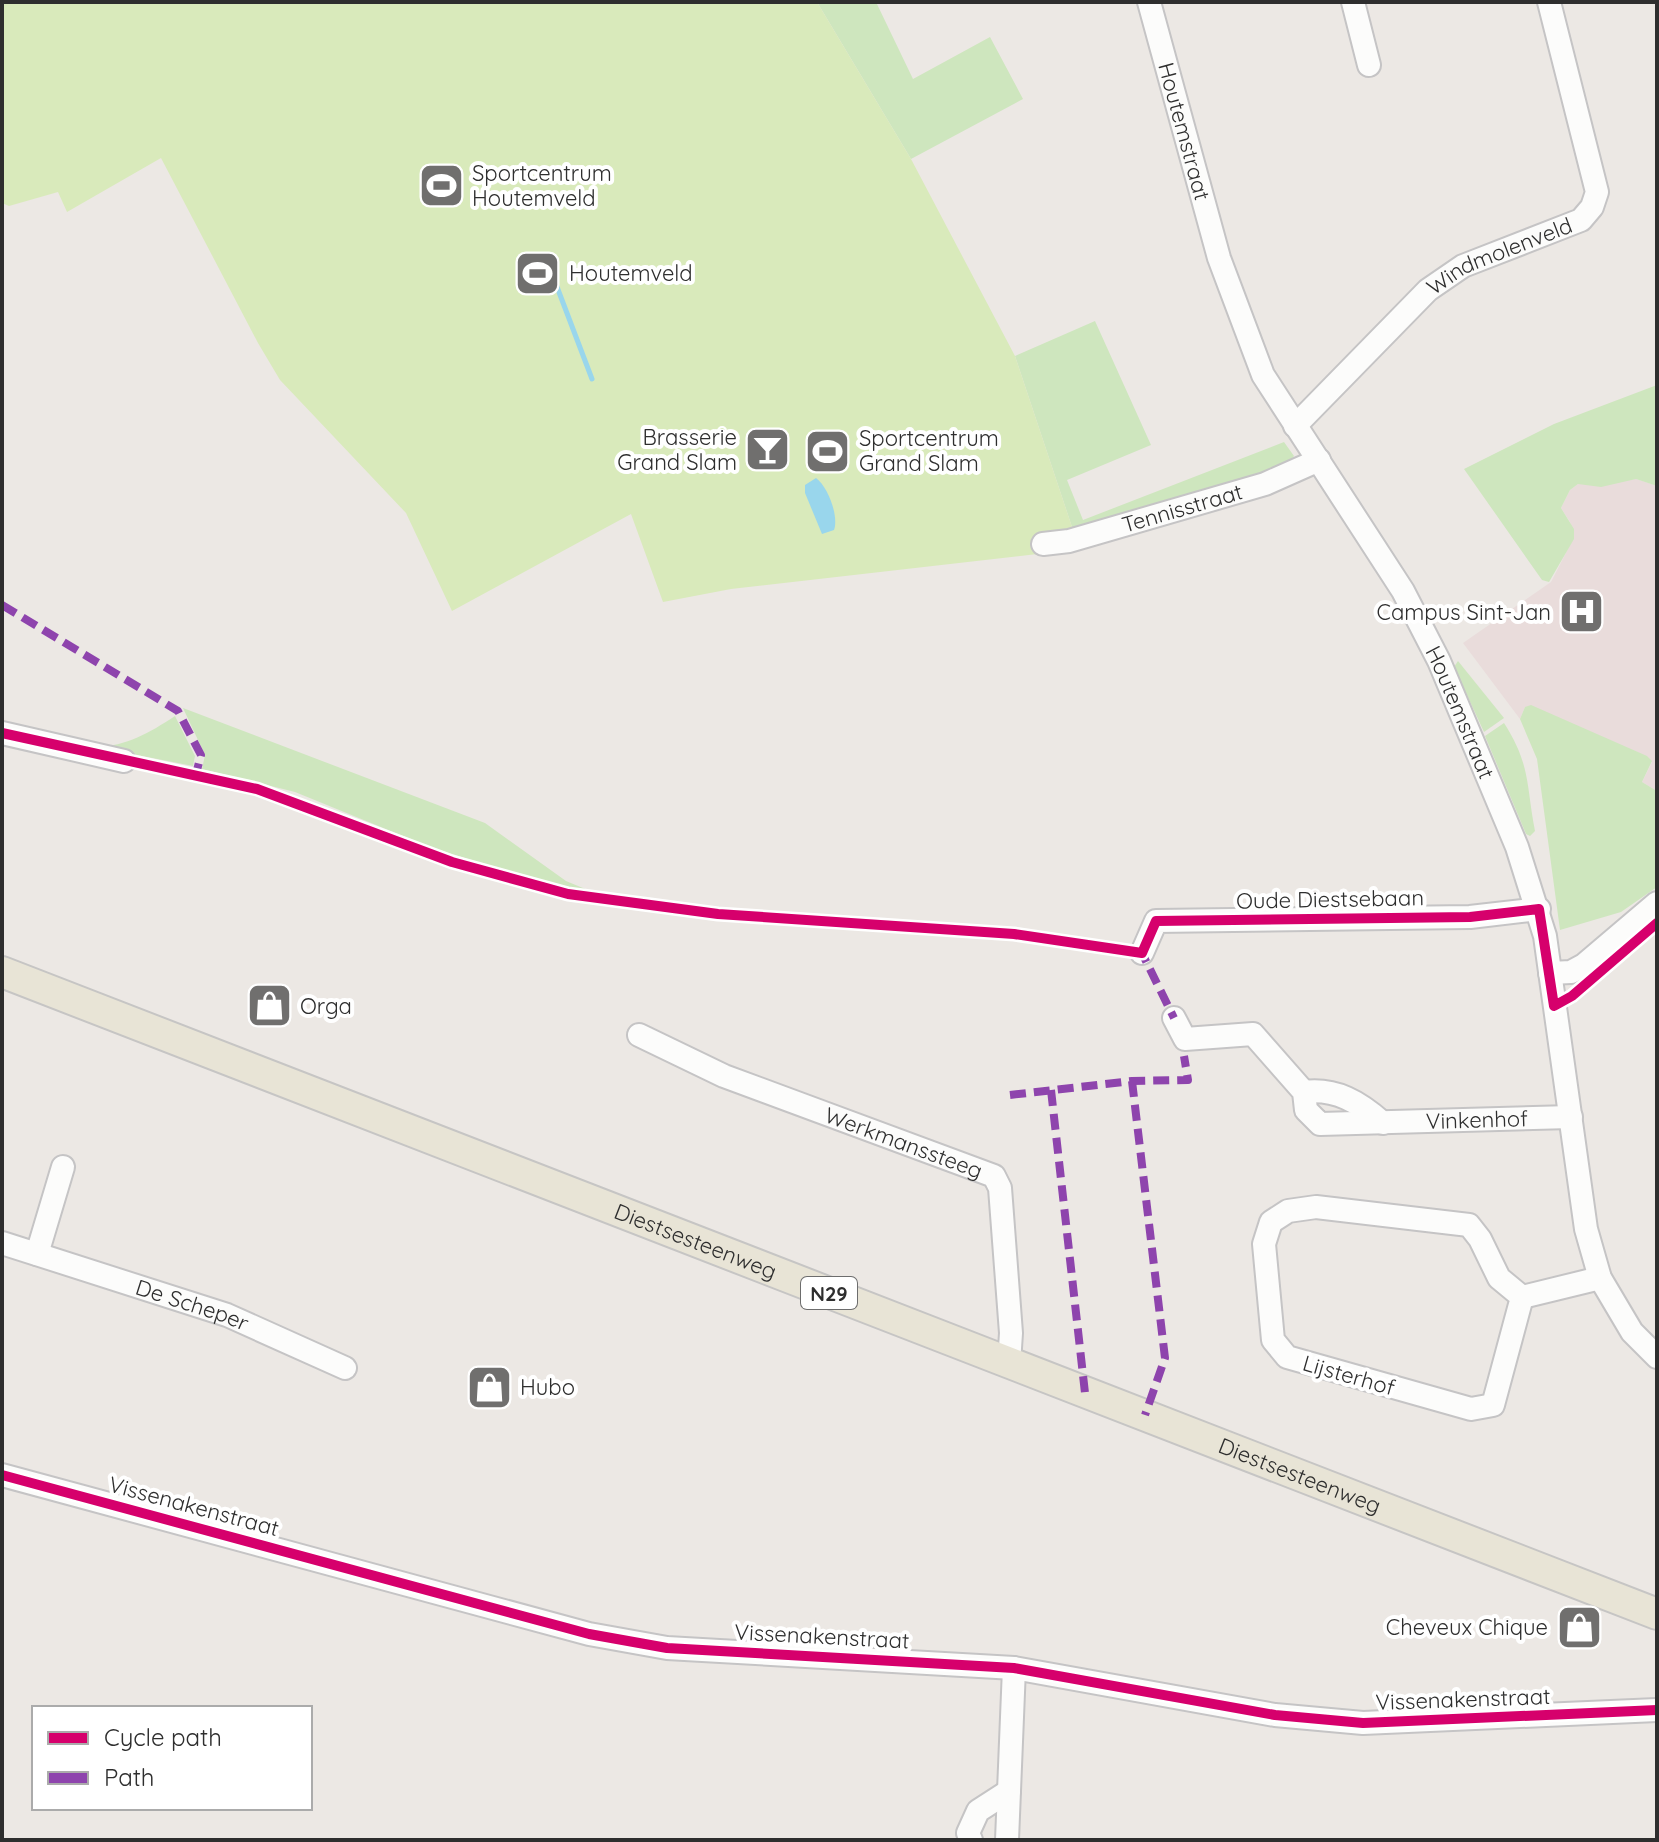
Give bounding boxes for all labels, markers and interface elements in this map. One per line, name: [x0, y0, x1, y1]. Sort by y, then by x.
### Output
street label: Houtemstraat: [1152, 59, 1217, 203]
place label: Sportcentrum Houtemveld: [472, 159, 612, 212]
sports icon: Sportcentrum Houtemveld: [417, 162, 465, 210]
street label: Windmolenveld: [1421, 211, 1576, 301]
sports icon: Houtemveld: [514, 249, 562, 297]
place label: Houtemveld: [569, 259, 693, 287]
place label: Brasserie Grand Slam: [617, 423, 737, 476]
place label: Sportcentrum Grand Slam: [859, 424, 999, 477]
bar icon: Brasserie Grand Slam: [744, 426, 792, 474]
sports icon: Sportcentrum Grand Slam: [804, 427, 852, 475]
street label: Tennisstraat: [1119, 477, 1246, 539]
hospital icon: Campus Sint-Jan: [1558, 588, 1606, 636]
place label: Campus Sint-Jan: [1377, 598, 1551, 626]
street label: Houtemstraat: [1419, 641, 1501, 783]
street label: Oude Diestsebaan: [1236, 883, 1424, 915]
shop icon: Orga: [245, 982, 293, 1030]
place label: Orga: [300, 992, 352, 1020]
street label: Werkmanssteeg: [821, 1101, 987, 1185]
street label: Vinkenhof: [1425, 1104, 1528, 1135]
street label: Diestsesteenweg: [610, 1197, 781, 1285]
street label: De Scheper: [132, 1273, 254, 1337]
road number: N29: [801, 1277, 857, 1309]
street label: Lijsterhof: [1300, 1349, 1398, 1402]
shop icon: Hubo: [465, 1363, 513, 1411]
place label: Hubo: [520, 1373, 575, 1401]
street label: Diestsesteenweg: [1215, 1431, 1385, 1520]
street label: Vissenakenstraat: [106, 1470, 282, 1542]
shop icon: Cheveux Chique: [1555, 1603, 1603, 1651]
place label: Cheveux Chique: [1386, 1613, 1548, 1641]
street label: Vissenakenstraat: [734, 1617, 910, 1655]
street label: Vissenakenstraat: [1375, 1682, 1551, 1716]
legend: [32, 1706, 312, 1810]
text: Cycle path: [104, 1722, 222, 1752]
text: Path: [104, 1762, 155, 1792]

